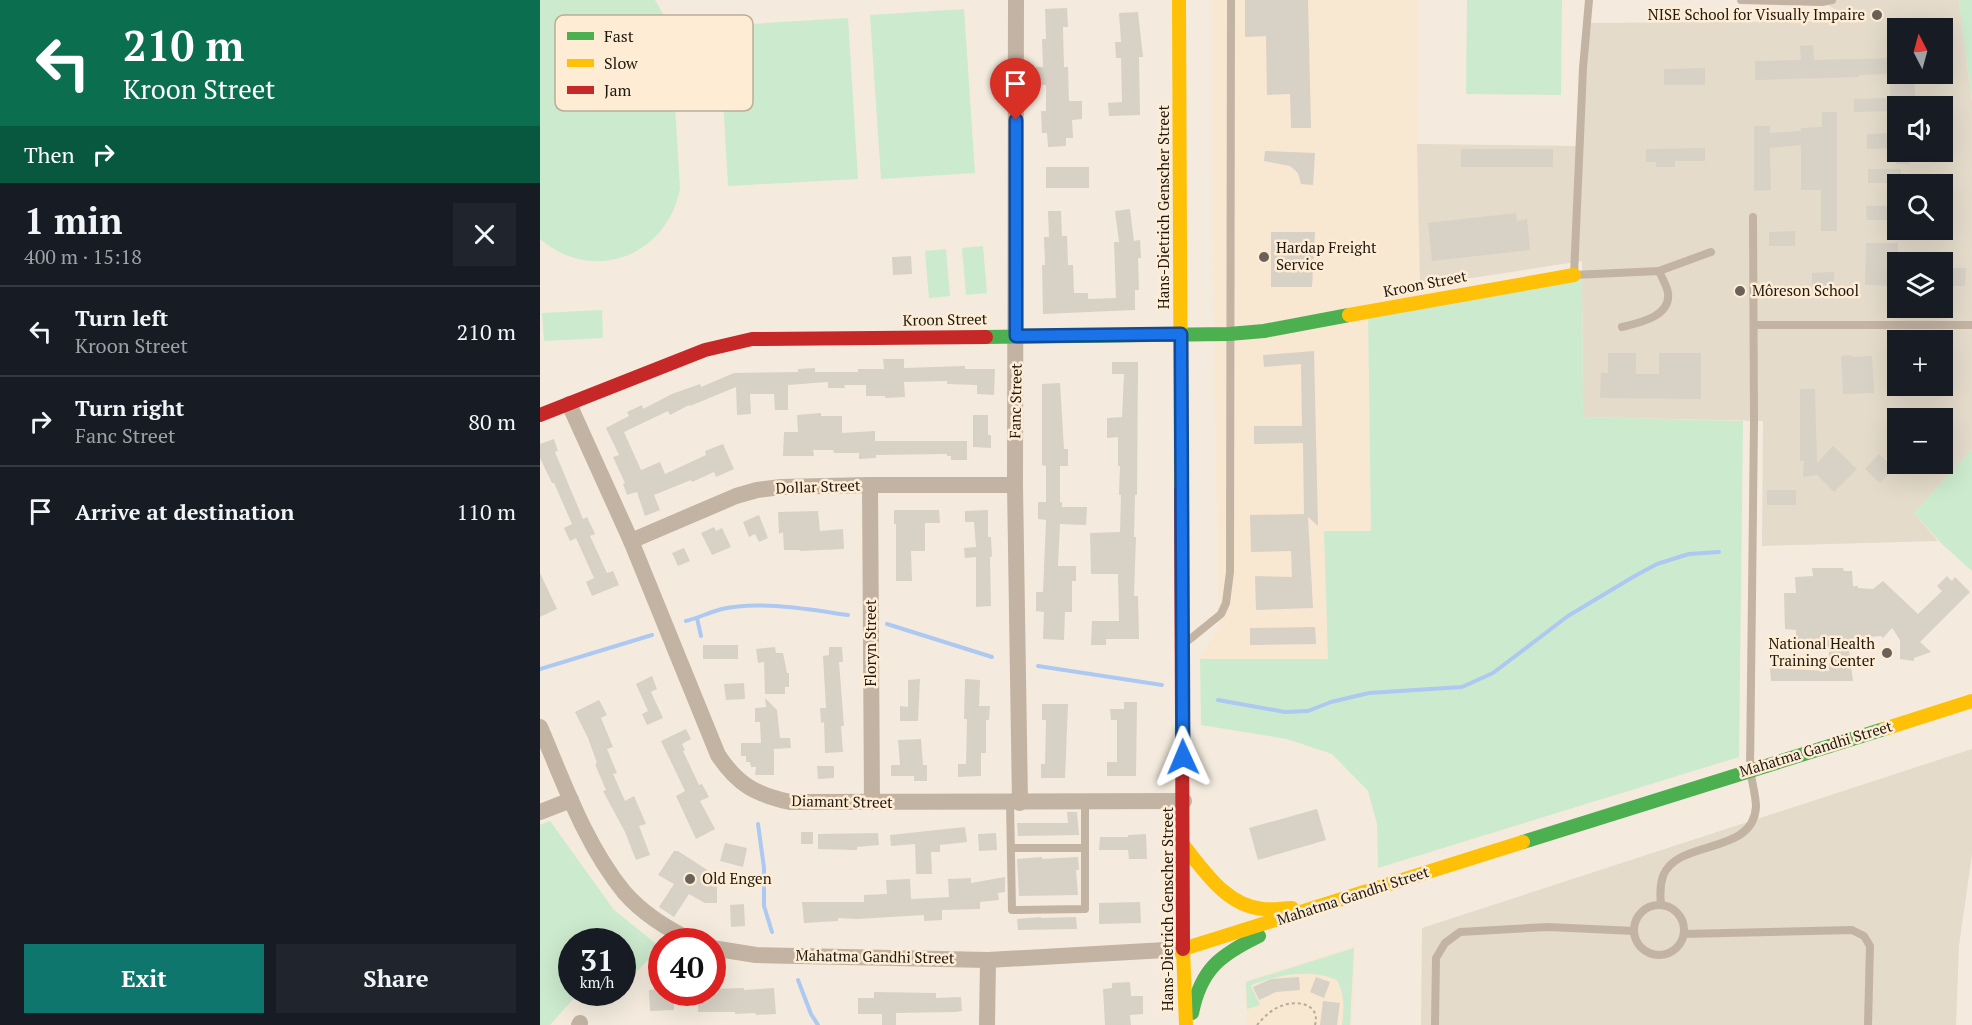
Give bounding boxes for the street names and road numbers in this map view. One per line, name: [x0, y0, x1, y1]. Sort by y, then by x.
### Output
street label: Hans-Dietrich Genscher Street: [1153, 104, 1173, 309]
street label: Kroon Street: [1381, 265, 1469, 301]
street label: Kroon Street: [903, 308, 988, 330]
street label: Fanc Street: [1004, 363, 1026, 439]
street label: Dollar Street: [775, 475, 861, 497]
street label: Floryn Street: [860, 599, 880, 687]
street label: Mahatma Gandhi Street: [1737, 715, 1895, 781]
street label: Diamant Street: [791, 790, 893, 812]
street label: Hans-Dietrich Genscher Street: [1157, 806, 1177, 1011]
street label: Mahatma Gandhi Street: [1274, 861, 1432, 929]
street label: Mahatma Gandhi Street: [795, 945, 955, 967]

